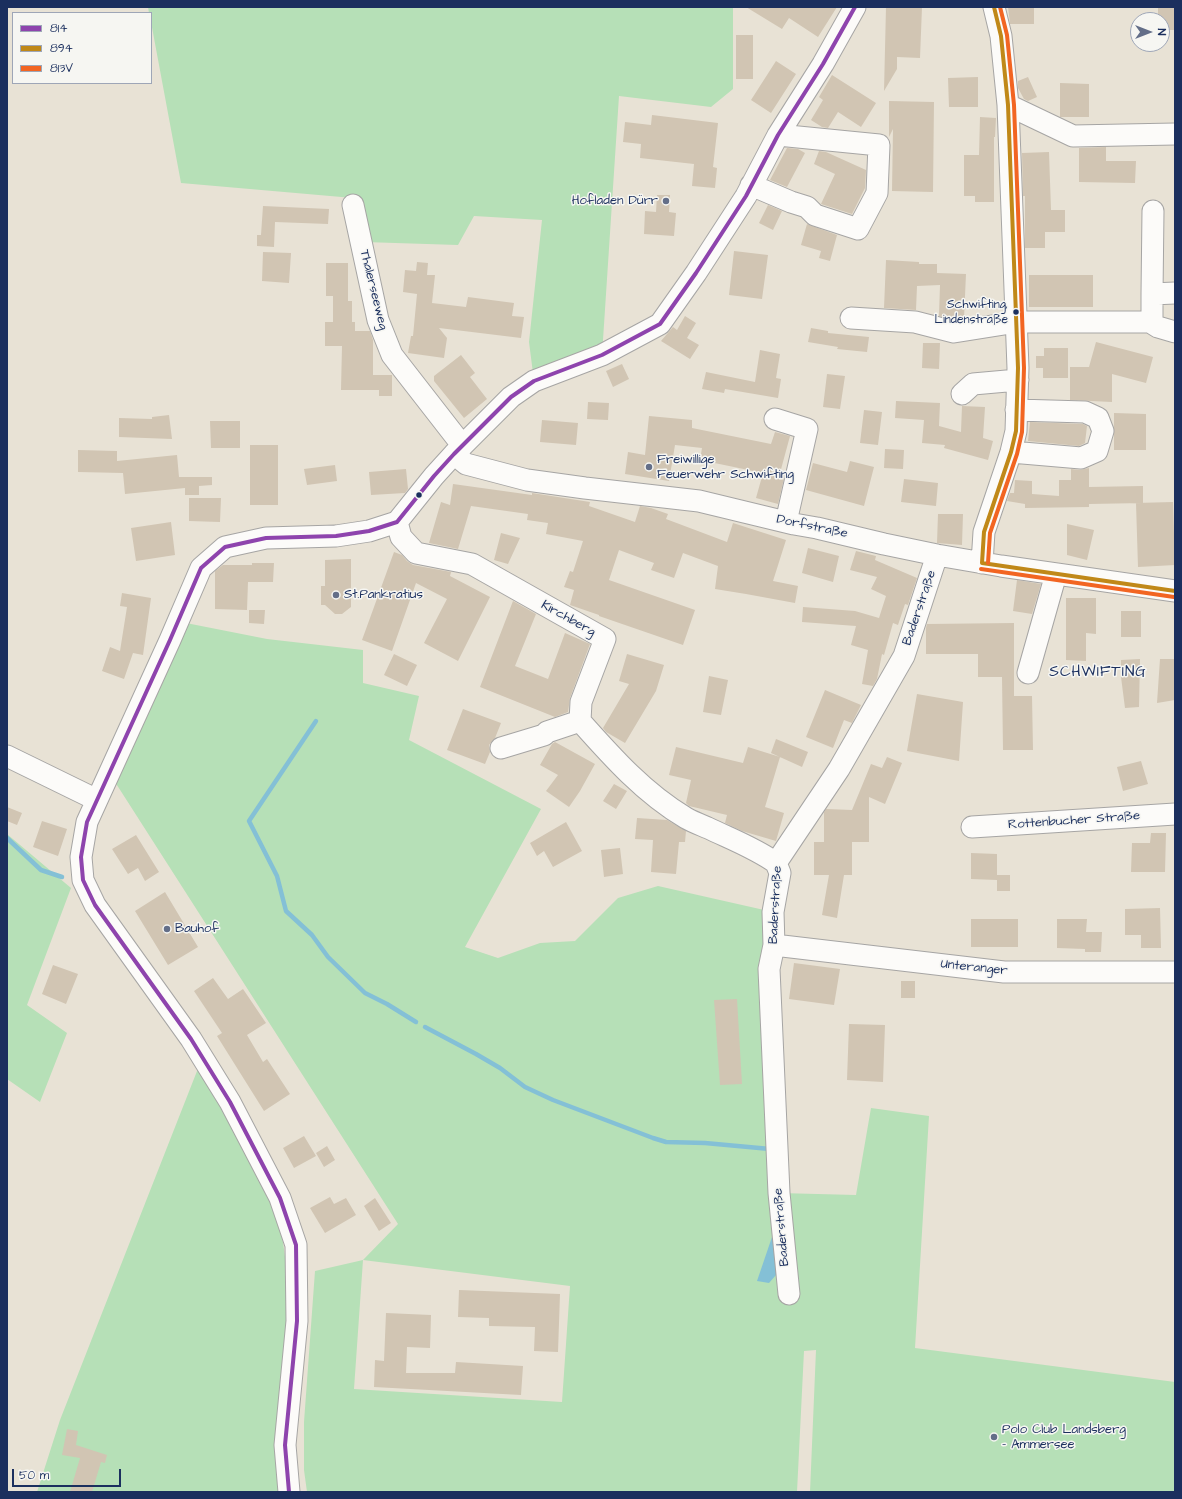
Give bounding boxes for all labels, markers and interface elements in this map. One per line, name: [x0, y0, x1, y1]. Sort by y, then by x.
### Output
legend: [12, 12, 152, 84]
north arrow: [1130, 12, 1170, 52]
text: 814: [50, 20, 67, 37]
text: N: [1154, 29, 1169, 35]
text: 894: [50, 40, 73, 57]
text: 813V: [50, 60, 73, 77]
place label: Hofladen Dürr: [572, 193, 658, 209]
marker: Hofladen Dürr: [661, 196, 671, 206]
street label: Thalerseeweg: [355, 248, 391, 332]
place label: Schwifting, Lindenstraße: [935, 298, 1008, 326]
marker: Schwifting, Lindenstraße: [1011, 307, 1021, 317]
place label: Freiwillige Feuerwehr Schwifting: [657, 452, 794, 483]
marker: Freiwillige Feuerwehr Schwifting: [644, 462, 654, 472]
unlabelled marker: [414, 490, 424, 500]
street label: Dorfstraße: [775, 512, 849, 542]
street label: Baderstraße: [900, 568, 940, 648]
place label: St.Pankratius: [344, 587, 423, 603]
marker: St.Pankratius: [331, 590, 341, 600]
street label: Kirchberg: [538, 598, 598, 640]
district label: SCHWIFTING: [1049, 664, 1147, 682]
street label: Rottenbucher Straße: [1007, 809, 1141, 833]
street label: Baderstraße: [766, 865, 786, 945]
place label: Bauhof: [175, 921, 219, 937]
marker: Bauhof: [162, 924, 172, 934]
street label: Unteranger: [940, 957, 1008, 979]
street label: Baderstraße: [771, 1187, 793, 1267]
place label: Polo Club Landsberg - Ammersee: [1002, 1422, 1126, 1453]
marker: Polo Club Landsberg - Ammersee: [989, 1432, 999, 1442]
scale bar: [14, 1461, 123, 1487]
text: 50 m: [19, 1467, 49, 1484]

